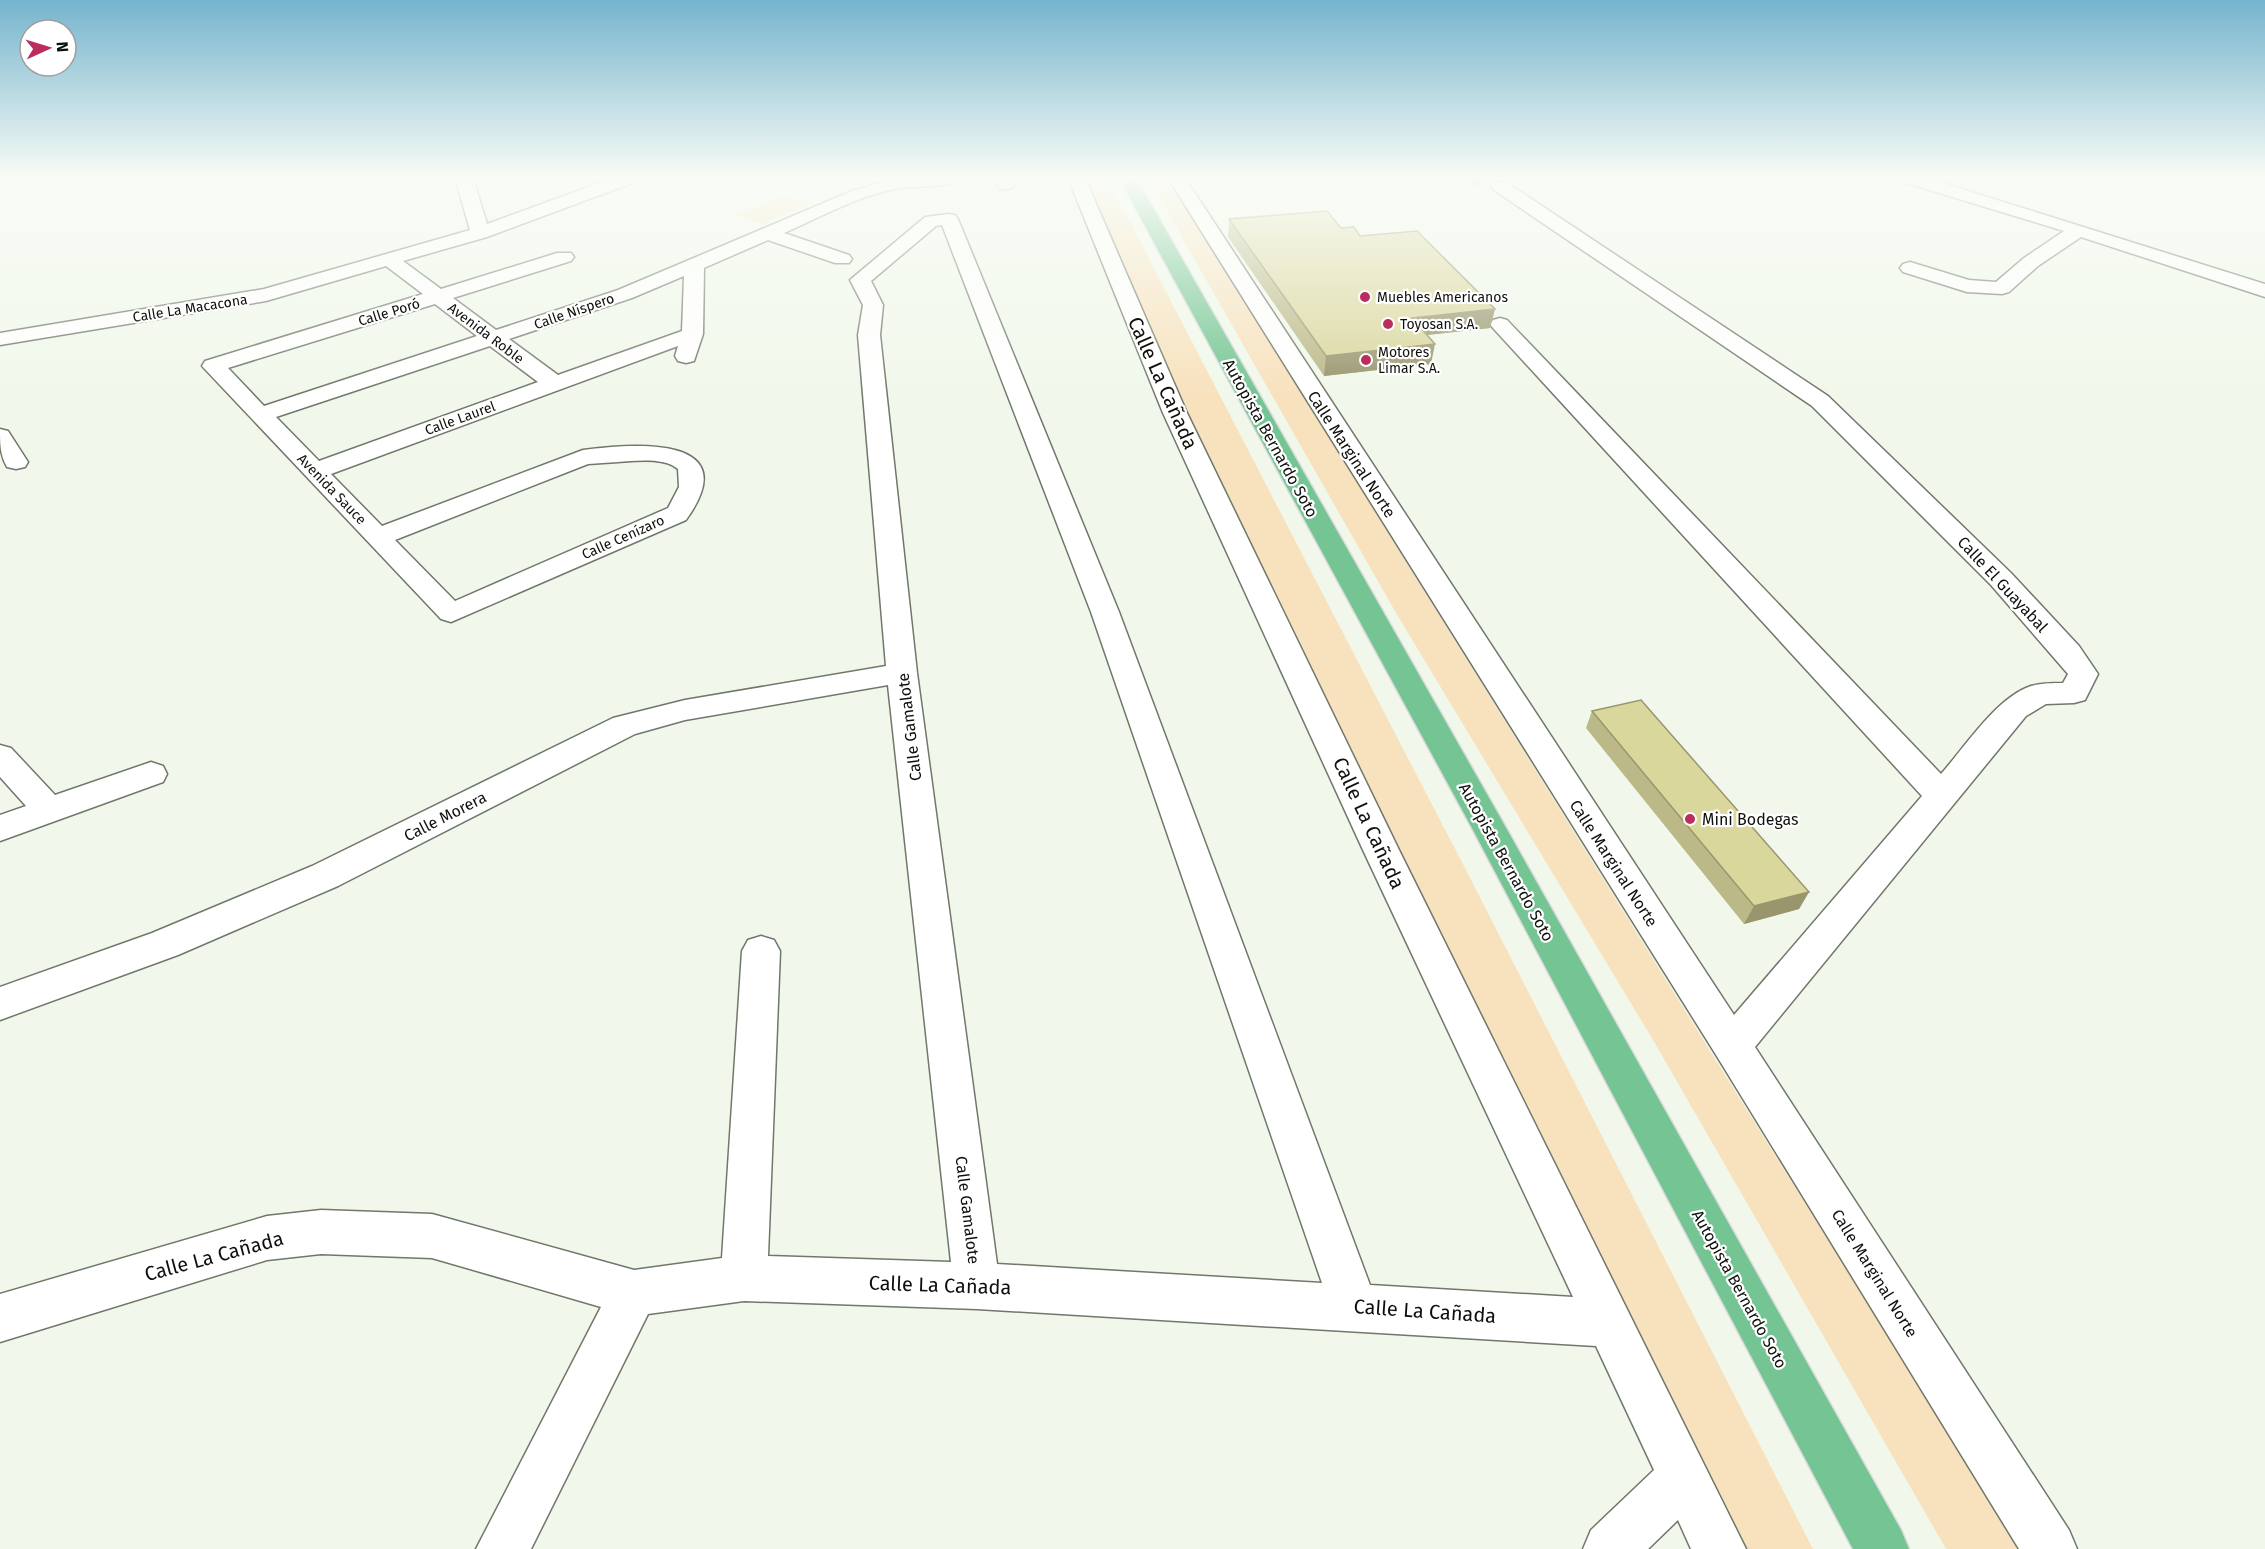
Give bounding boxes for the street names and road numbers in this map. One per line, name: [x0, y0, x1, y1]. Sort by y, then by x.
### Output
street label: Calle Níspero: [532, 290, 617, 333]
street label: Calle La Macacona: [132, 291, 249, 326]
street label: Calle Poró: [356, 295, 422, 330]
street label: Avenida Roble: [444, 299, 527, 367]
street label: Calle La Cañada: [1123, 313, 1203, 453]
street label: Autopista Bernardo Soto: [1219, 356, 1322, 521]
street label: Calle Marginal Norte: [1304, 387, 1400, 521]
street label: Calle Laurel: [423, 398, 498, 439]
street label: Avenida Sauce: [294, 450, 370, 528]
street label: Calle Cenízaro: [579, 512, 667, 563]
street label: Calle El Guayabal: [1953, 533, 2052, 636]
street label: Calle Gamalote: [893, 672, 926, 782]
street label: Calle La Cañada: [1328, 753, 1410, 893]
street label: Autopista Bernardo Soto: [1455, 780, 1558, 945]
street label: Calle Morera: [401, 788, 490, 845]
street label: Calle Marginal Norte: [1566, 796, 1662, 930]
street label: Calle Gamalote: [951, 1155, 984, 1265]
street label: Calle Marginal Norte: [1828, 1206, 1922, 1341]
street label: Autopista Bernardo Soto: [1688, 1207, 1791, 1372]
street label: Calle La Cañada: [142, 1226, 286, 1286]
street label: Calle La Cañada: [868, 1271, 1012, 1299]
street label: Calle La Cañada: [1353, 1294, 1497, 1328]

